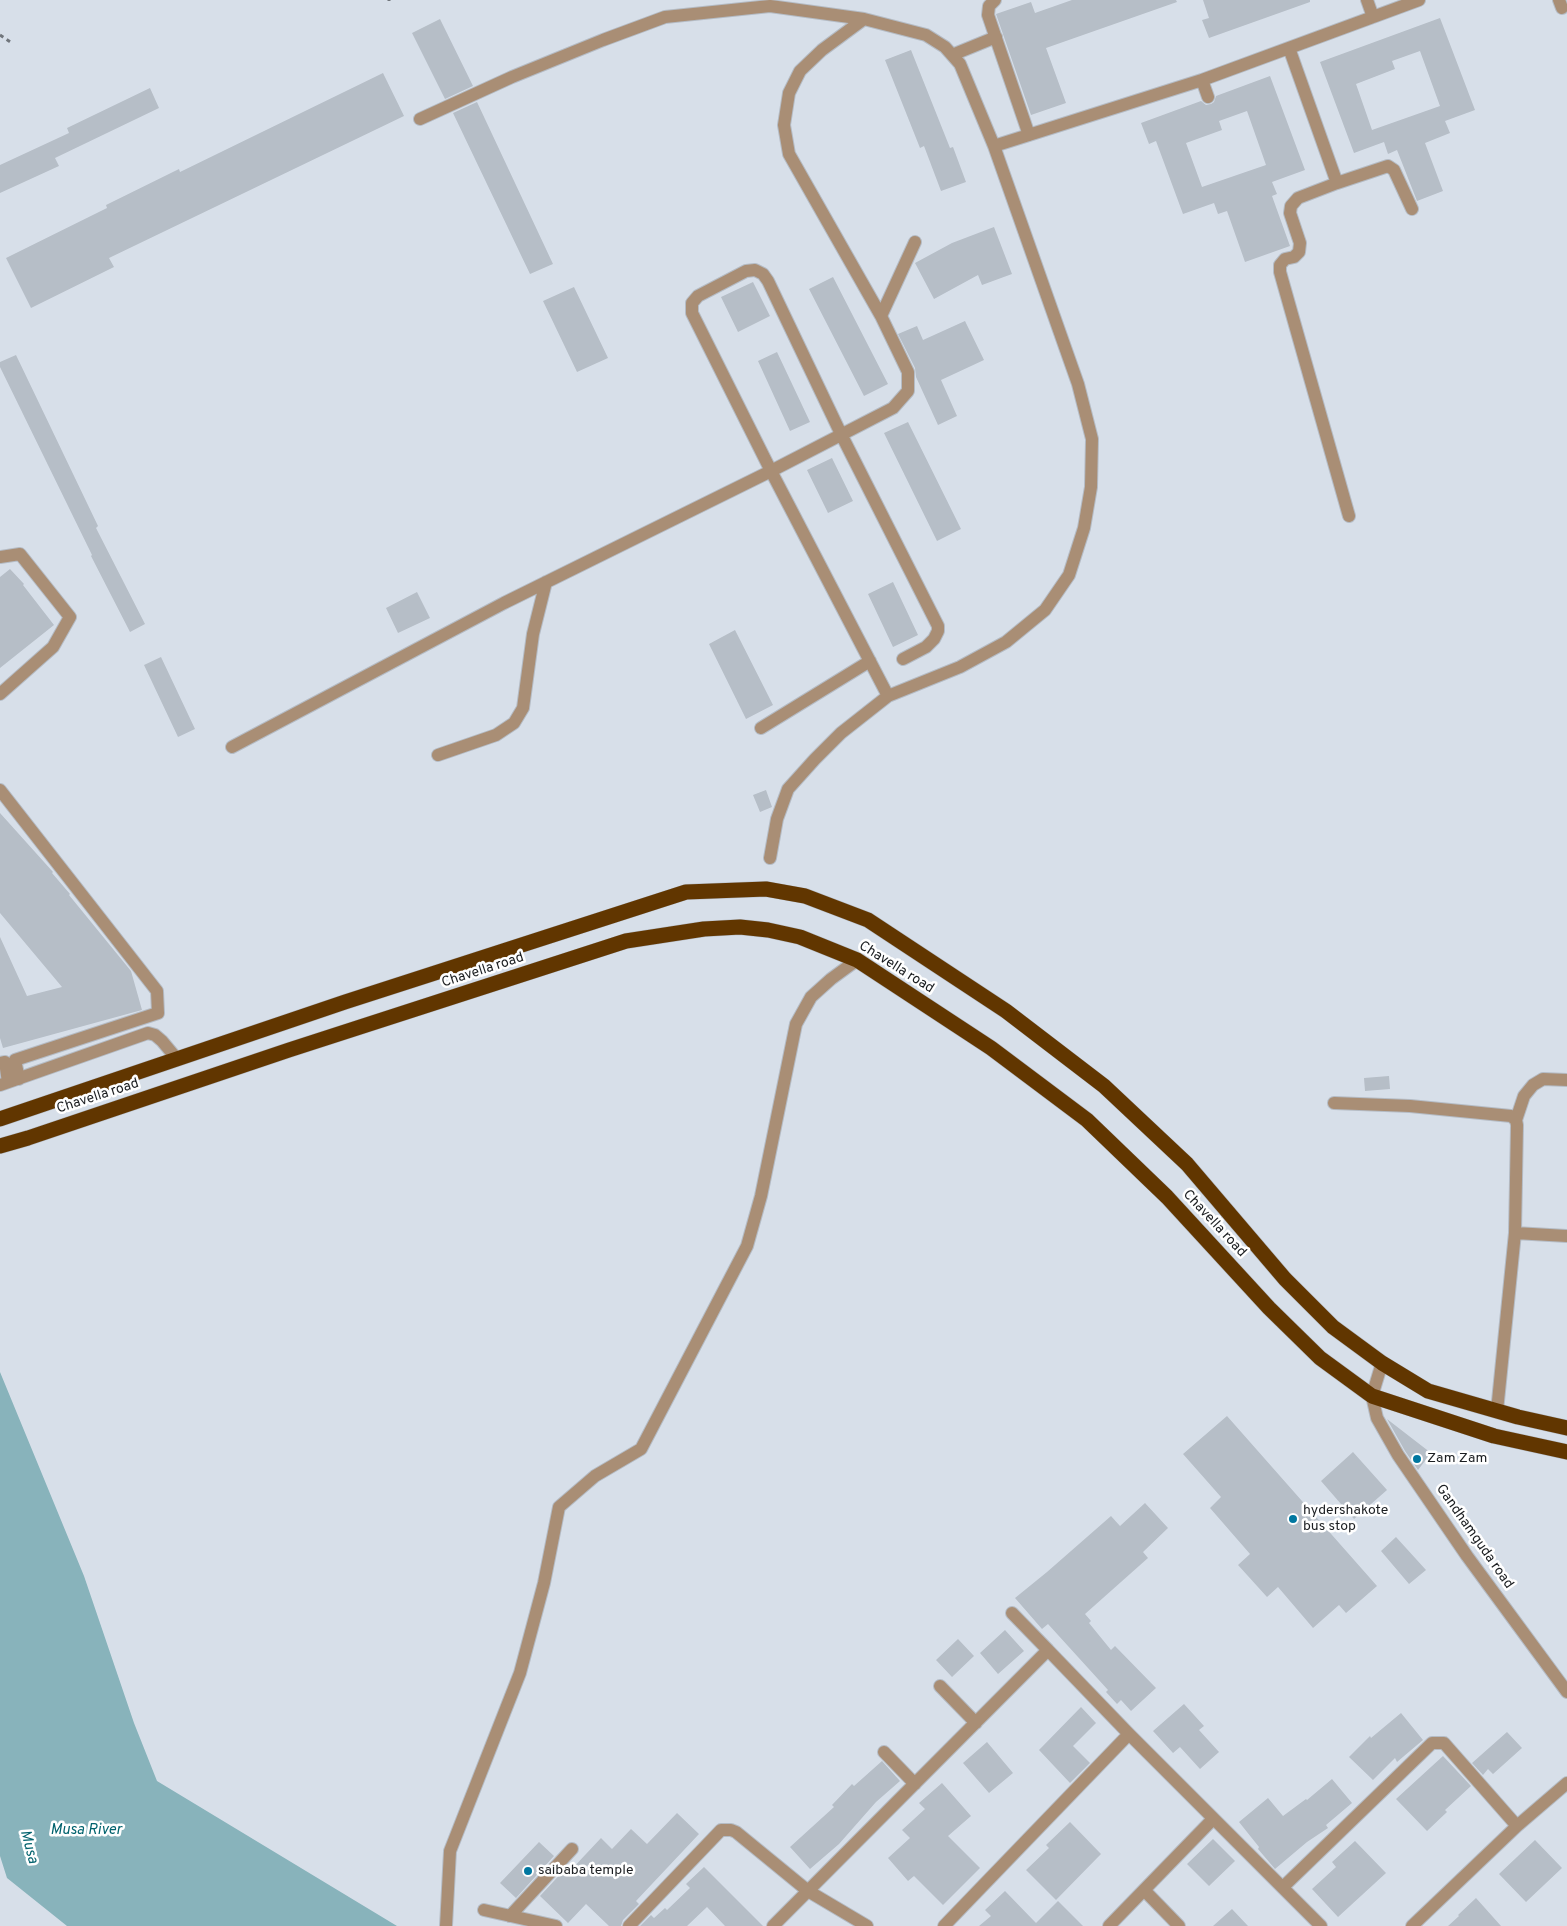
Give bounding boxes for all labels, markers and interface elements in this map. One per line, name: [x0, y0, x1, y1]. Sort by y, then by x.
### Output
street label: Chavella road: [855, 938, 937, 998]
street label: Chavella road: [440, 950, 526, 992]
street label: Chavella road: [55, 1076, 141, 1118]
street label: Chavella road: [1179, 1187, 1249, 1261]
place label: Zam Zam: [1427, 1451, 1487, 1467]
marker: Zam Zam: [1411, 1453, 1423, 1465]
street label: Gandhamguda road: [1432, 1482, 1516, 1592]
place label: hydershakote bus stop: [1303, 1503, 1388, 1535]
marker: hydershakote bus stop: [1287, 1513, 1299, 1525]
water label: Musa River: [50, 1822, 122, 1840]
water label: Musa: [15, 1828, 41, 1866]
place label: saibaba temple: [538, 1863, 633, 1879]
marker: saibaba temple: [522, 1865, 534, 1877]

